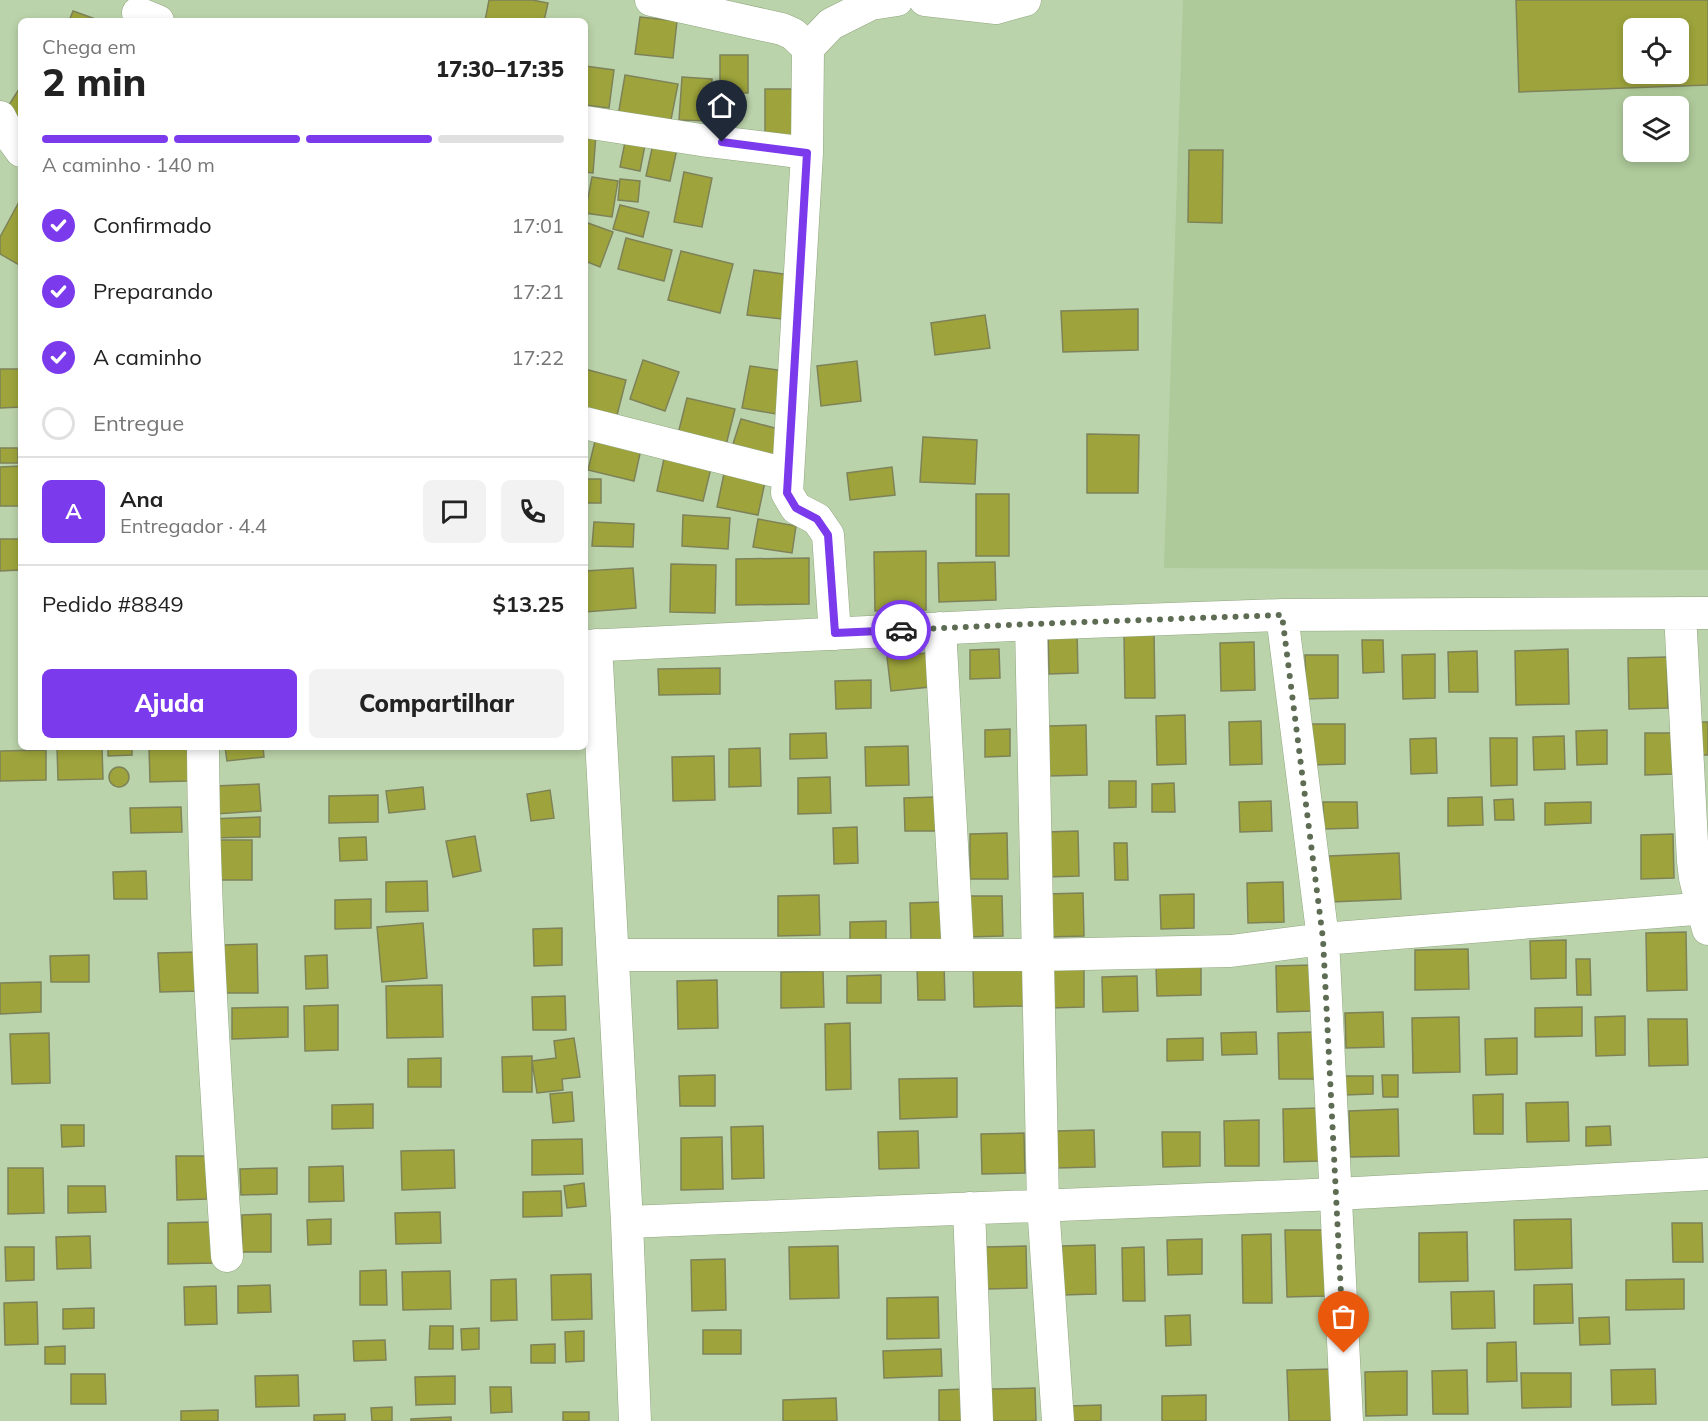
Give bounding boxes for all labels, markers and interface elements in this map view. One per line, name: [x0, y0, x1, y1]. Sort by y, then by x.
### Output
map controls: [1623, 18, 1689, 162]
button: locate: [1623, 18, 1689, 84]
text: Chega em: [42, 34, 136, 59]
text: 17:30–17:35: [436, 55, 564, 83]
text: 2 min: [42, 57, 147, 106]
pin: [696, 80, 747, 142]
icon: home: [705, 89, 738, 122]
button: layers: [1623, 96, 1689, 162]
text: A caminho · 140 m: [42, 152, 215, 177]
icon: check: [42, 209, 75, 242]
text: Confirmado: [93, 211, 212, 239]
text: 17:01: [511, 213, 564, 238]
icon: check: [42, 275, 75, 308]
text: Preparando: [93, 277, 213, 305]
text: 17:21: [511, 279, 564, 304]
icon: check: [42, 341, 75, 374]
text: A caminho: [93, 343, 202, 371]
text: 17:22: [511, 345, 564, 370]
text: Entregue: [93, 409, 184, 437]
button: chat: [423, 480, 486, 543]
button: phone: [501, 480, 564, 543]
text: Ana: [120, 485, 163, 513]
text: A: [65, 497, 82, 525]
text: Entregador · 4.4: [120, 513, 267, 538]
text: Pedido #8849: [42, 590, 184, 618]
text: $13.25: [493, 590, 564, 618]
courier: [871, 600, 931, 660]
icon: car: [885, 614, 918, 647]
button: Ajuda: [42, 669, 297, 738]
button: Compartilhar: [309, 669, 564, 738]
pin: [1318, 1291, 1369, 1353]
icon: bag: [1327, 1300, 1360, 1333]

